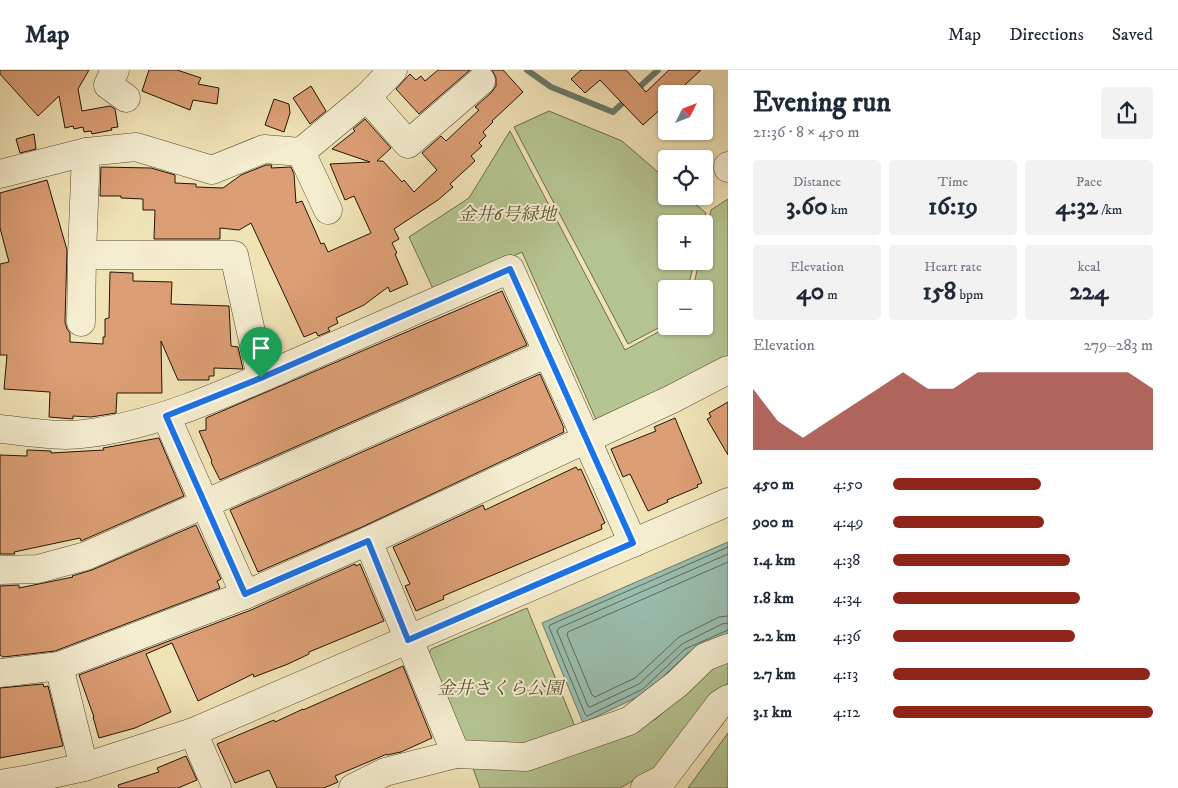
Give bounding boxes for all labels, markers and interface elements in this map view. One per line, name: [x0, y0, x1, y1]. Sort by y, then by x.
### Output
text: Map: [25, 20, 69, 50]
text: Map: [948, 24, 981, 46]
text: Directions: [1009, 24, 1084, 46]
text: Saved: [1112, 24, 1153, 46]
north arrow: [658, 85, 712, 140]
map controls: [658, 85, 713, 335]
text: Evening run: [753, 85, 891, 120]
button: share: [1101, 87, 1153, 139]
text: 21:36 · 8 × 450 m: [753, 122, 860, 142]
button: locate: [658, 150, 713, 205]
text: Distance: [793, 173, 841, 191]
text: Time: [938, 173, 968, 191]
text: Pace: [1076, 173, 1102, 191]
text: 3.60: [786, 191, 828, 222]
text: 16:19: [928, 191, 978, 222]
text: 4:32: [1056, 191, 1098, 222]
text: km: [828, 201, 848, 219]
text: /km: [1098, 201, 1122, 219]
park label: 金井6号緑地: [458, 204, 558, 226]
button: +: [658, 215, 713, 270]
text: Elevation: [790, 258, 844, 276]
text: Heart rate: [924, 258, 982, 276]
text: kcal: [1078, 258, 1100, 276]
text: 40: [796, 276, 824, 307]
text: 158: [923, 276, 956, 307]
text: 224: [1070, 276, 1108, 307]
button: −: [658, 280, 713, 335]
text: m: [824, 286, 838, 304]
text: bpm: [956, 286, 984, 304]
pin: [240, 327, 282, 378]
icon: arrive: [247, 334, 275, 362]
text: Elevation: [753, 335, 815, 355]
text: 279–283 m: [1083, 335, 1153, 355]
text: 450 m: [753, 474, 794, 494]
text: 4:50: [833, 474, 863, 494]
text: 900 m: [753, 512, 794, 532]
text: 4:49: [833, 512, 864, 532]
text: 1.4 km: [753, 550, 795, 570]
text: 4:38: [833, 550, 860, 570]
text: 1.8 km: [753, 588, 794, 608]
text: 4:34: [833, 588, 862, 608]
text: 2.2 km: [753, 626, 796, 646]
text: 4:36: [833, 626, 861, 646]
text: 2.7 km: [753, 664, 796, 684]
text: 4:13: [833, 664, 858, 684]
park label: 金井さくら公園: [437, 678, 566, 700]
text: 3.1 km: [753, 702, 792, 722]
text: 4:12: [833, 702, 860, 722]

